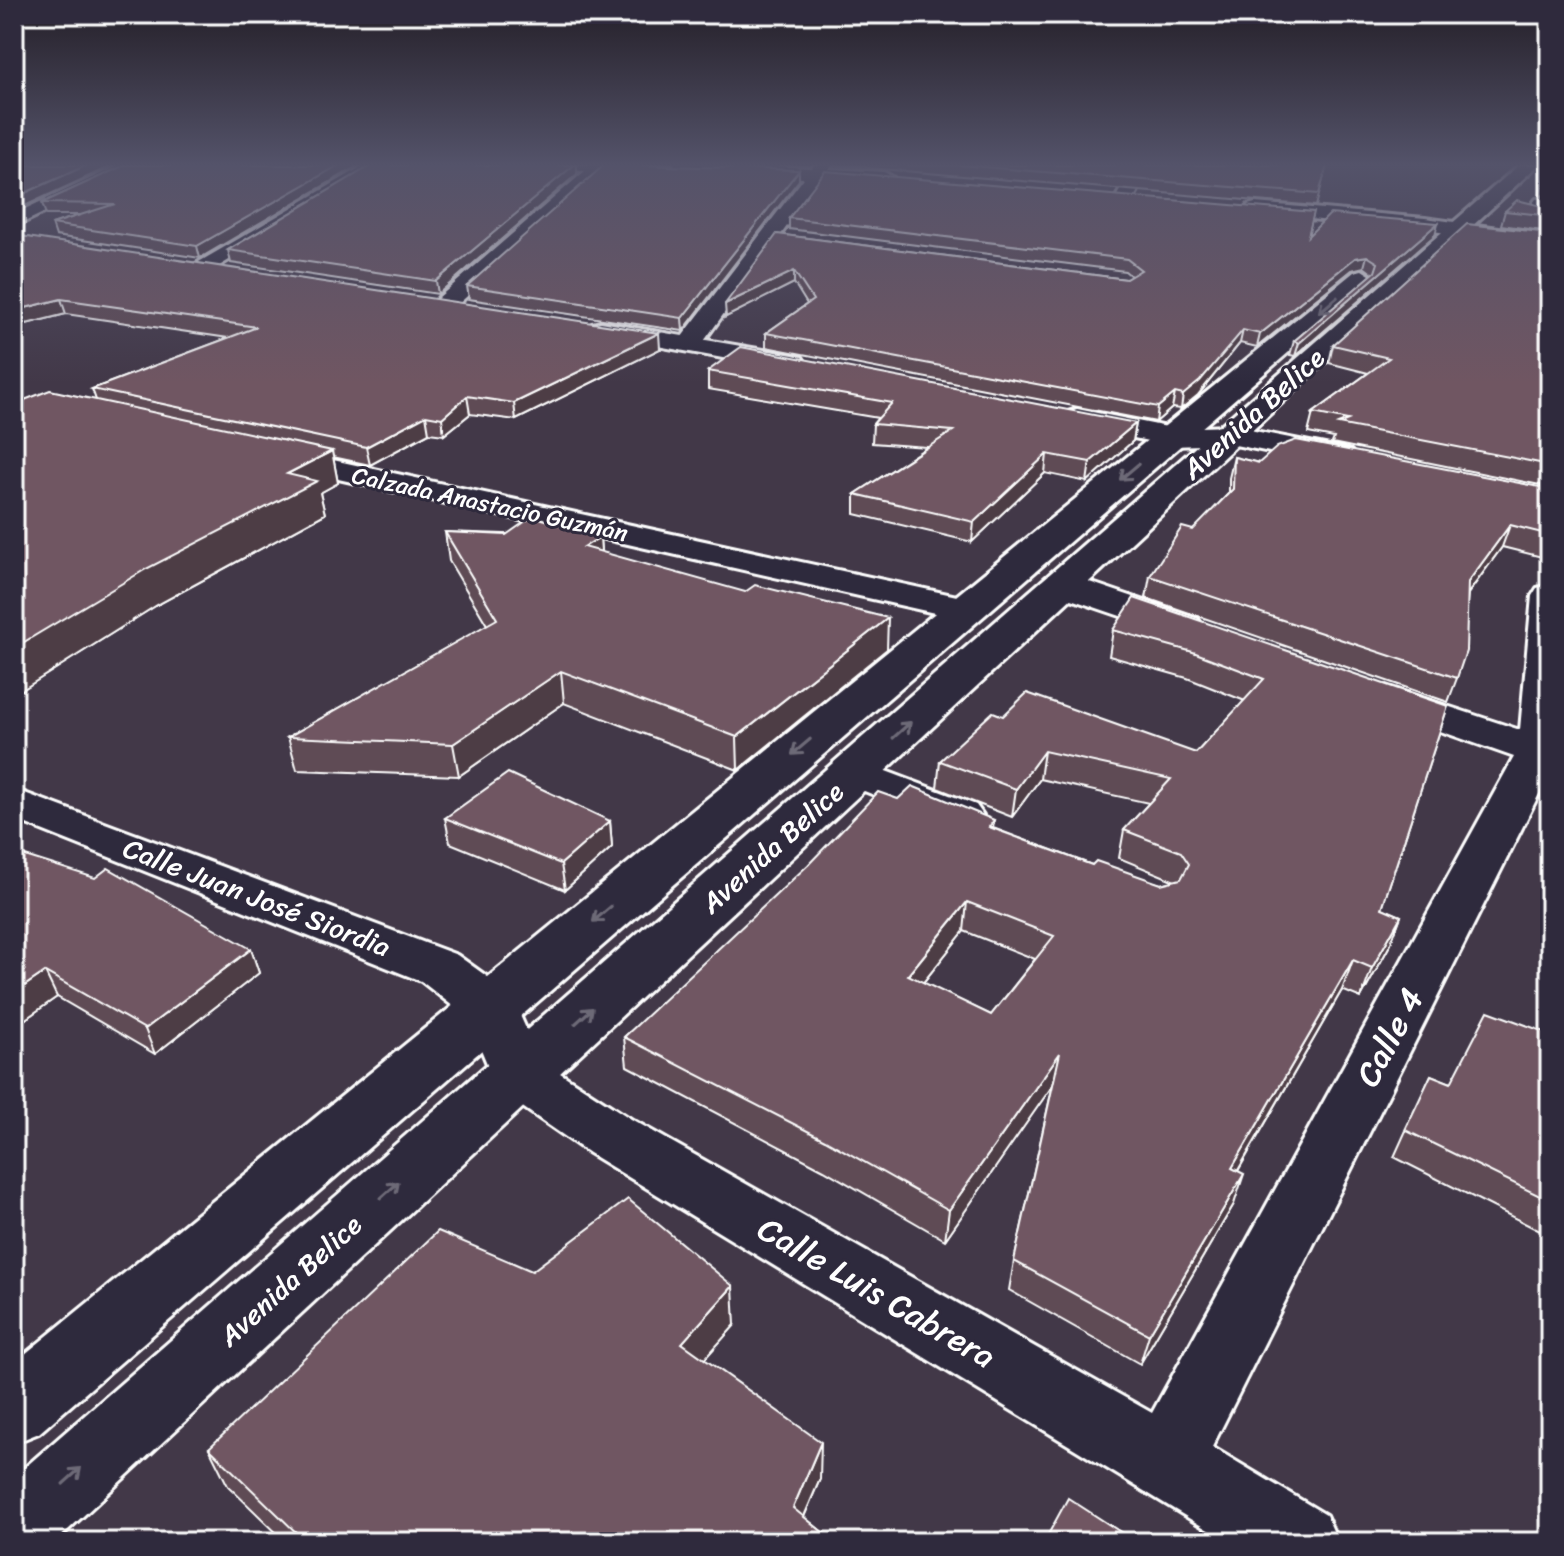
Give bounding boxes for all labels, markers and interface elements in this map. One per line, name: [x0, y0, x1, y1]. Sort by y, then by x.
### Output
one-way arrow: [1319, 296, 1339, 314]
street label: Avenida Belice: [1169, 335, 1337, 492]
street label: Calzada Anastacio Guzmán: [348, 454, 632, 554]
one-way arrow: [1120, 463, 1140, 481]
one-way arrow: [892, 720, 912, 739]
one-way arrow: [792, 738, 812, 756]
street label: Avenida Belice: [688, 769, 856, 926]
street label: Calle Juan José Siordia: [116, 824, 398, 971]
one-way arrow: [592, 905, 613, 923]
street label: Calle 4: [1339, 977, 1441, 1098]
one-way arrow: [573, 1007, 593, 1025]
one-way arrow: [380, 1181, 400, 1199]
street label: Calle Luis Cabrera: [746, 1200, 1007, 1386]
street label: Avenida Belice: [206, 1202, 374, 1359]
one-way arrow: [62, 1466, 82, 1485]

